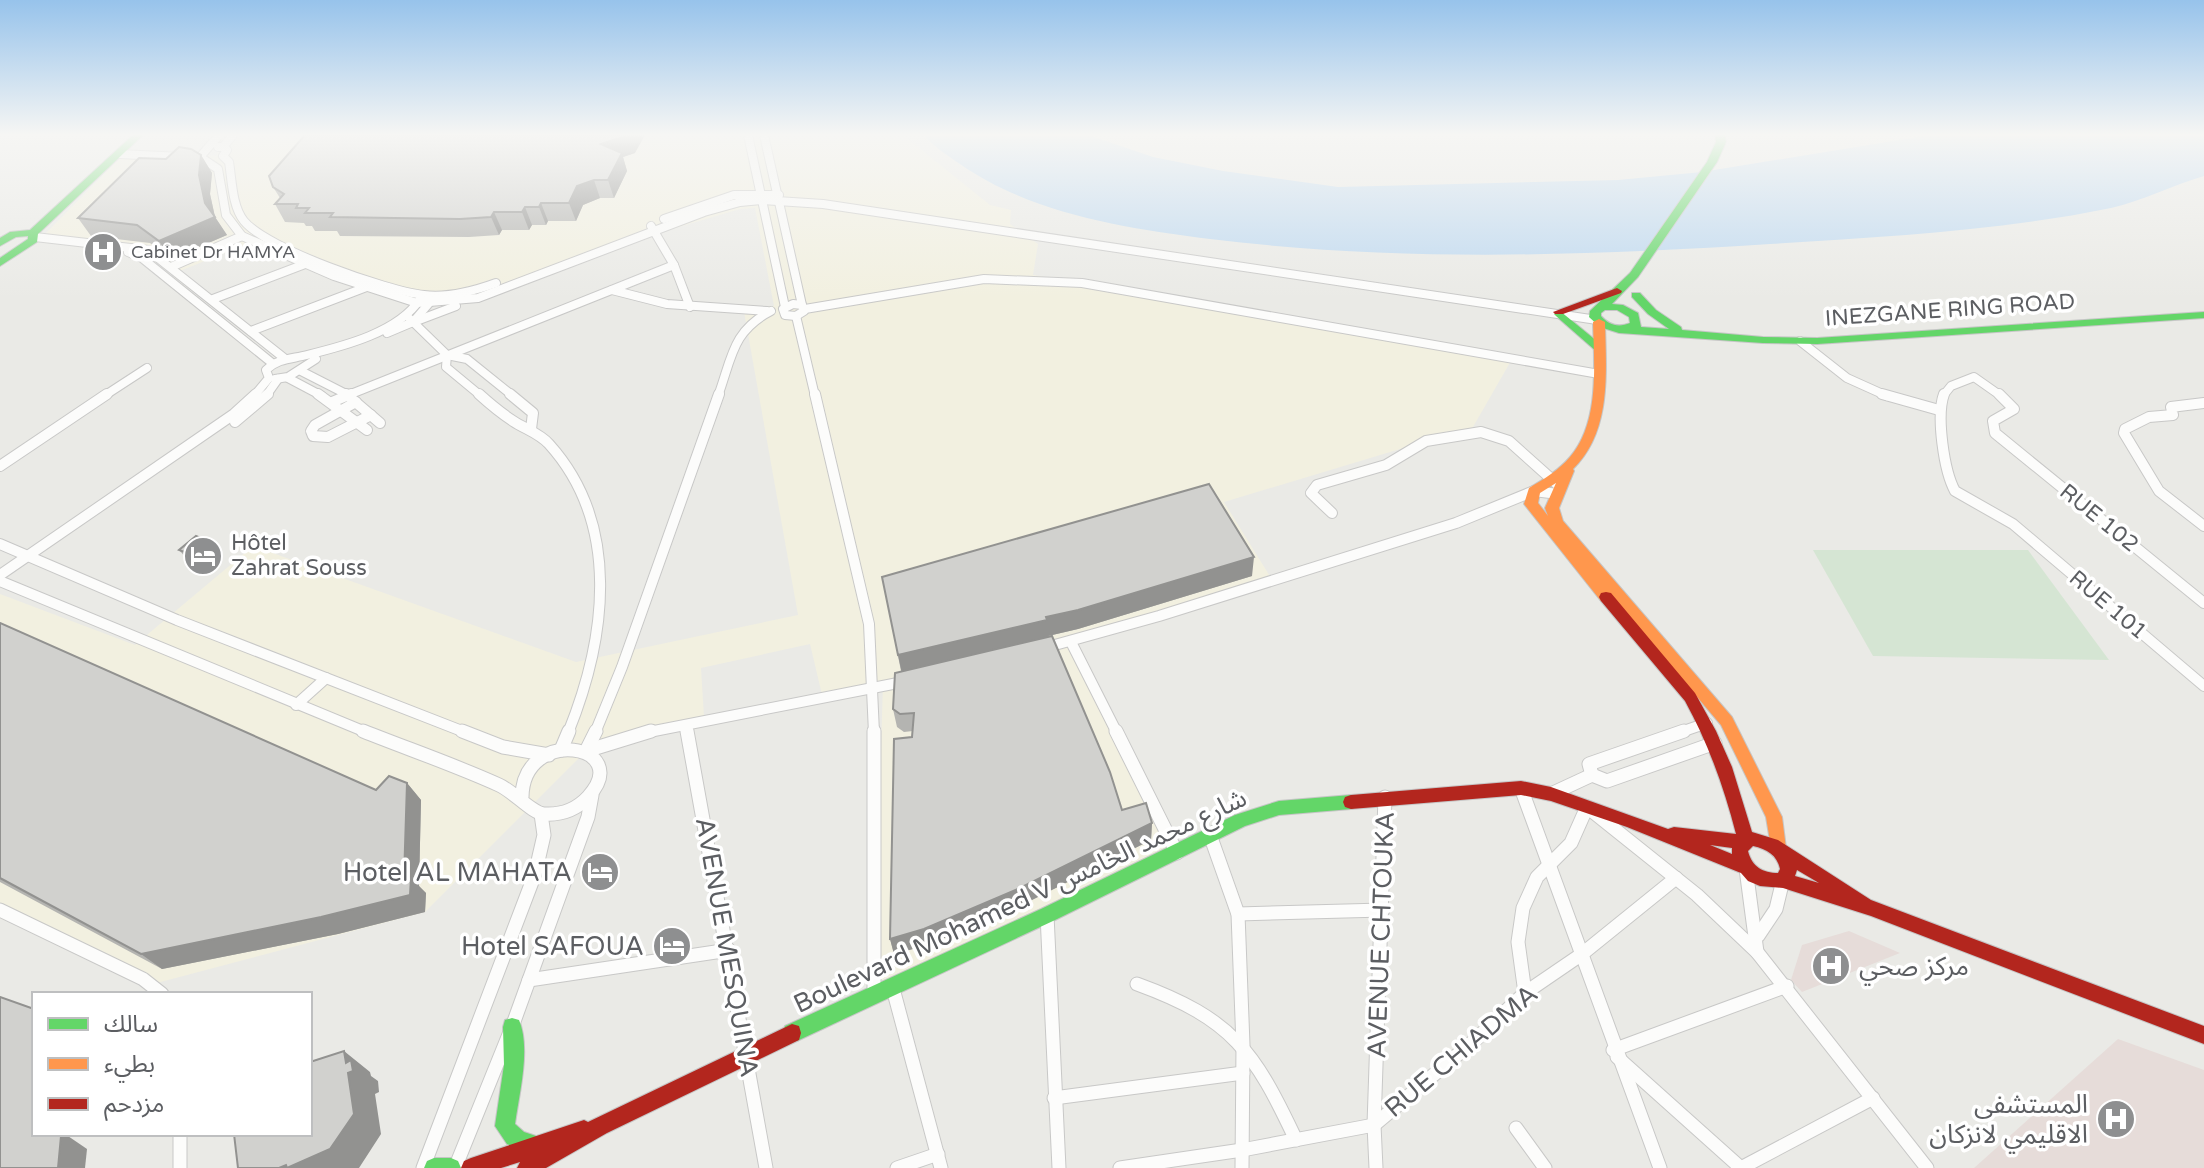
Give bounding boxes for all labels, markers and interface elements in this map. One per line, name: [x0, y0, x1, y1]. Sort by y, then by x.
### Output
hospital icon: Cabinet Dr HAMYA: [82, 231, 124, 273]
place label: Cabinet Dr HAMYA: [131, 241, 295, 263]
street label: INEZGANE RING ROAD: [1824, 288, 2076, 332]
street label: RUE 102: [2054, 478, 2144, 558]
place label: Hôtel Zahrat Souss: [231, 530, 367, 581]
hotel icon: Hôtel Zahrat Souss: [182, 535, 224, 577]
street label: RUE 101: [2064, 565, 2152, 645]
street label: Boulevard Mohamed V شارع محمد الخامس: [789, 782, 1253, 1023]
street label: AVENUE CHTOUKA: [1361, 811, 1401, 1059]
street label: AVENUE MESQUINA: [689, 815, 765, 1079]
hotel icon: Hotel AL MAHATA: [579, 851, 621, 893]
place label: Hotel AL MAHATA: [343, 857, 572, 888]
hotel icon: Hotel SAFOUA: [651, 925, 693, 967]
place label: Hotel SAFOUA: [461, 931, 644, 962]
hospital icon: مركز صحي: [1810, 945, 1852, 987]
place label: مركز صحي: [1859, 951, 1969, 986]
street label: RUE CHIADMA: [1378, 978, 1544, 1124]
legend: [32, 992, 312, 1136]
text: سالك: [104, 1010, 158, 1039]
text: بطيء: [104, 1050, 155, 1083]
place label: المستشفى الاقليمي لانزكان: [1929, 1089, 2088, 1154]
text: مزدحم: [104, 1090, 164, 1121]
hospital icon: المستشفى الاقليمي لانزكان: [2095, 1098, 2137, 1140]

